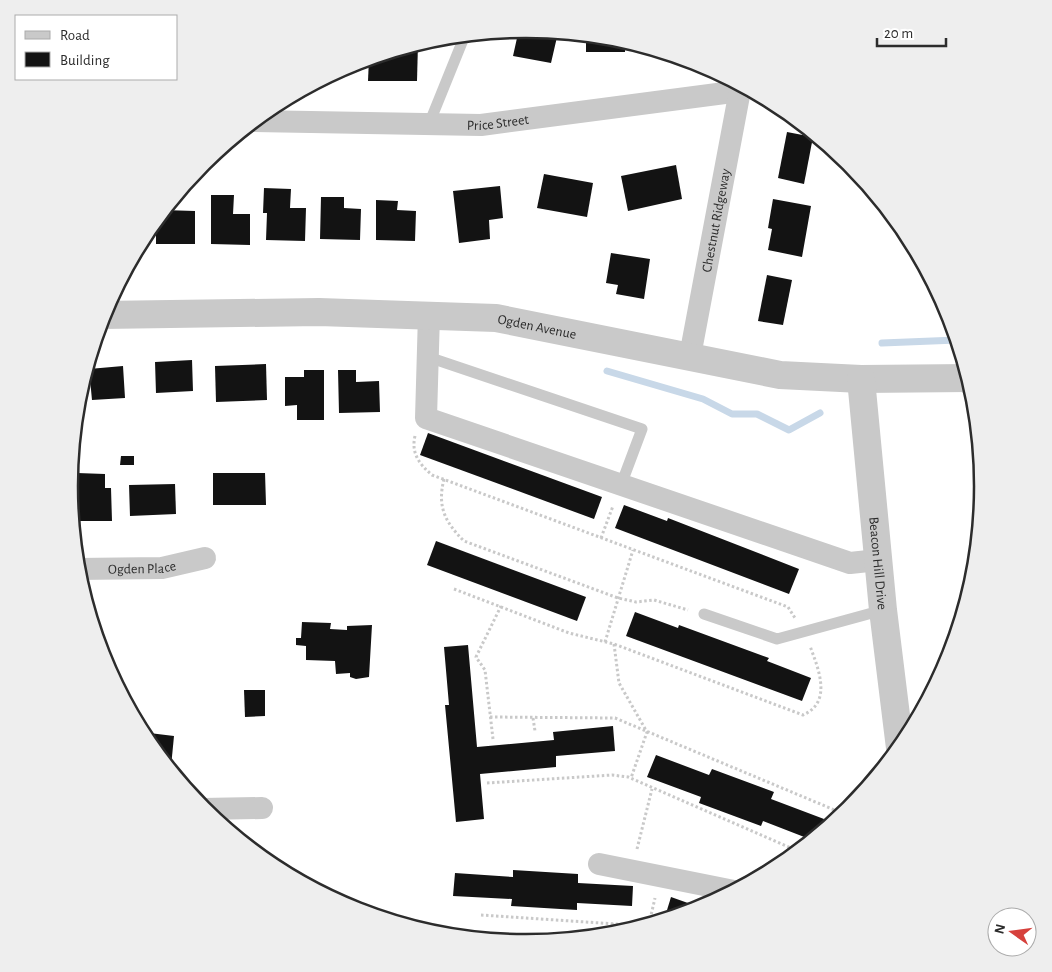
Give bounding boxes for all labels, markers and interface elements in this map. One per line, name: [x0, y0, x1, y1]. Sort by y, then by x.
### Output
legend: [15, 15, 178, 80]
scale bar: [877, 15, 946, 47]
text: 20 m: [884, 26, 913, 41]
text: Road: [60, 28, 90, 43]
text: Building: [60, 53, 110, 68]
street label: Price Street: [467, 113, 530, 133]
street label: Chestnut Ridgeway: [700, 168, 733, 273]
street label: Ogden Avenue: [496, 312, 577, 342]
street label: Beacon Hill Drive: [866, 516, 889, 610]
street label: Ogden Place: [108, 559, 177, 577]
north arrow: [987, 907, 1037, 957]
text: N: [992, 923, 1008, 936]

